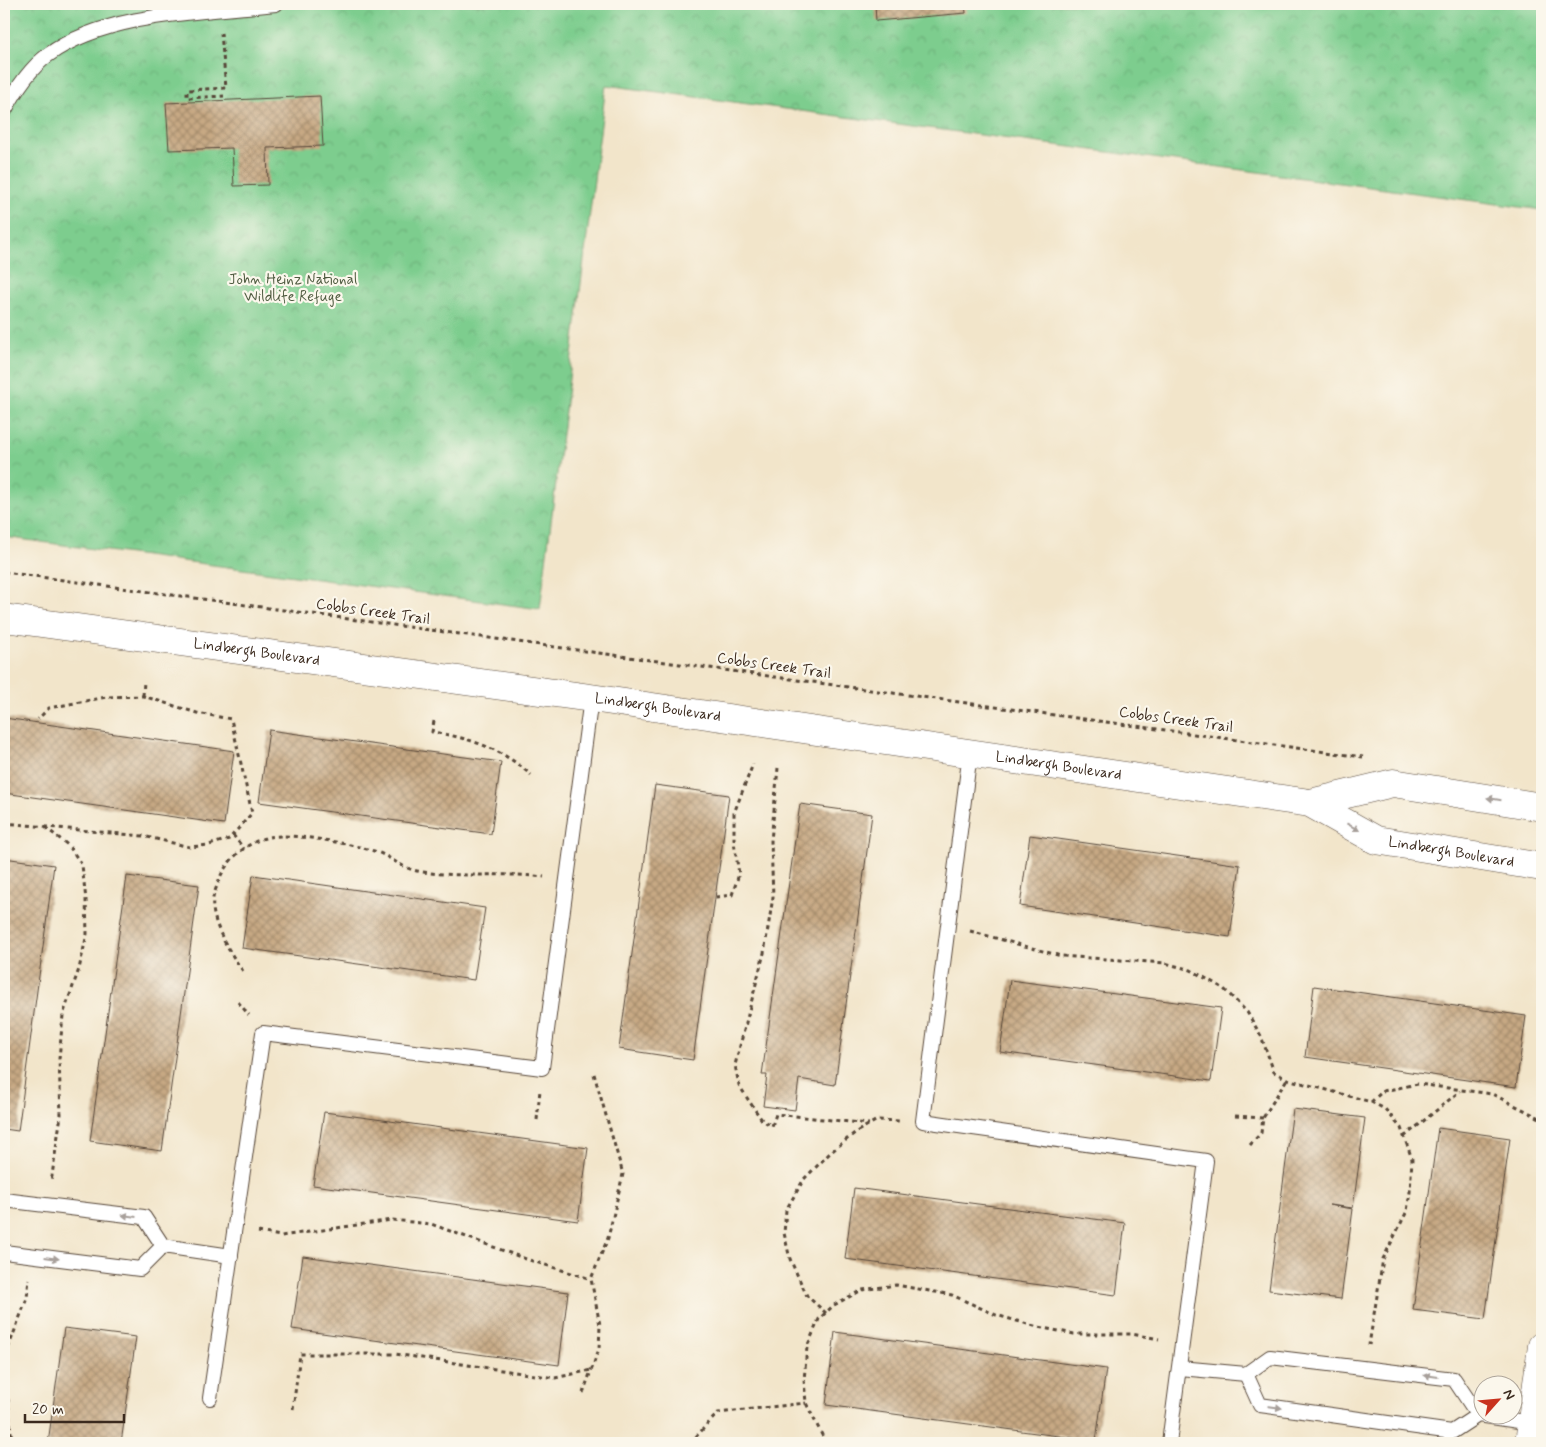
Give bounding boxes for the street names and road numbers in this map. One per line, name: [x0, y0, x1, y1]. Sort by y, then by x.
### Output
street label: Cobbs Creek Trail: [315, 594, 431, 630]
street label: Lindbergh Boulevard: [192, 634, 321, 671]
street label: Cobbs Creek Trail: [716, 648, 832, 684]
street label: Lindbergh Boulevard: [593, 689, 722, 727]
street label: Cobbs Creek Trail: [1118, 702, 1234, 738]
street label: Lindbergh Boulevard: [994, 747, 1123, 785]
street label: Lindbergh Boulevard: [1387, 832, 1516, 872]

